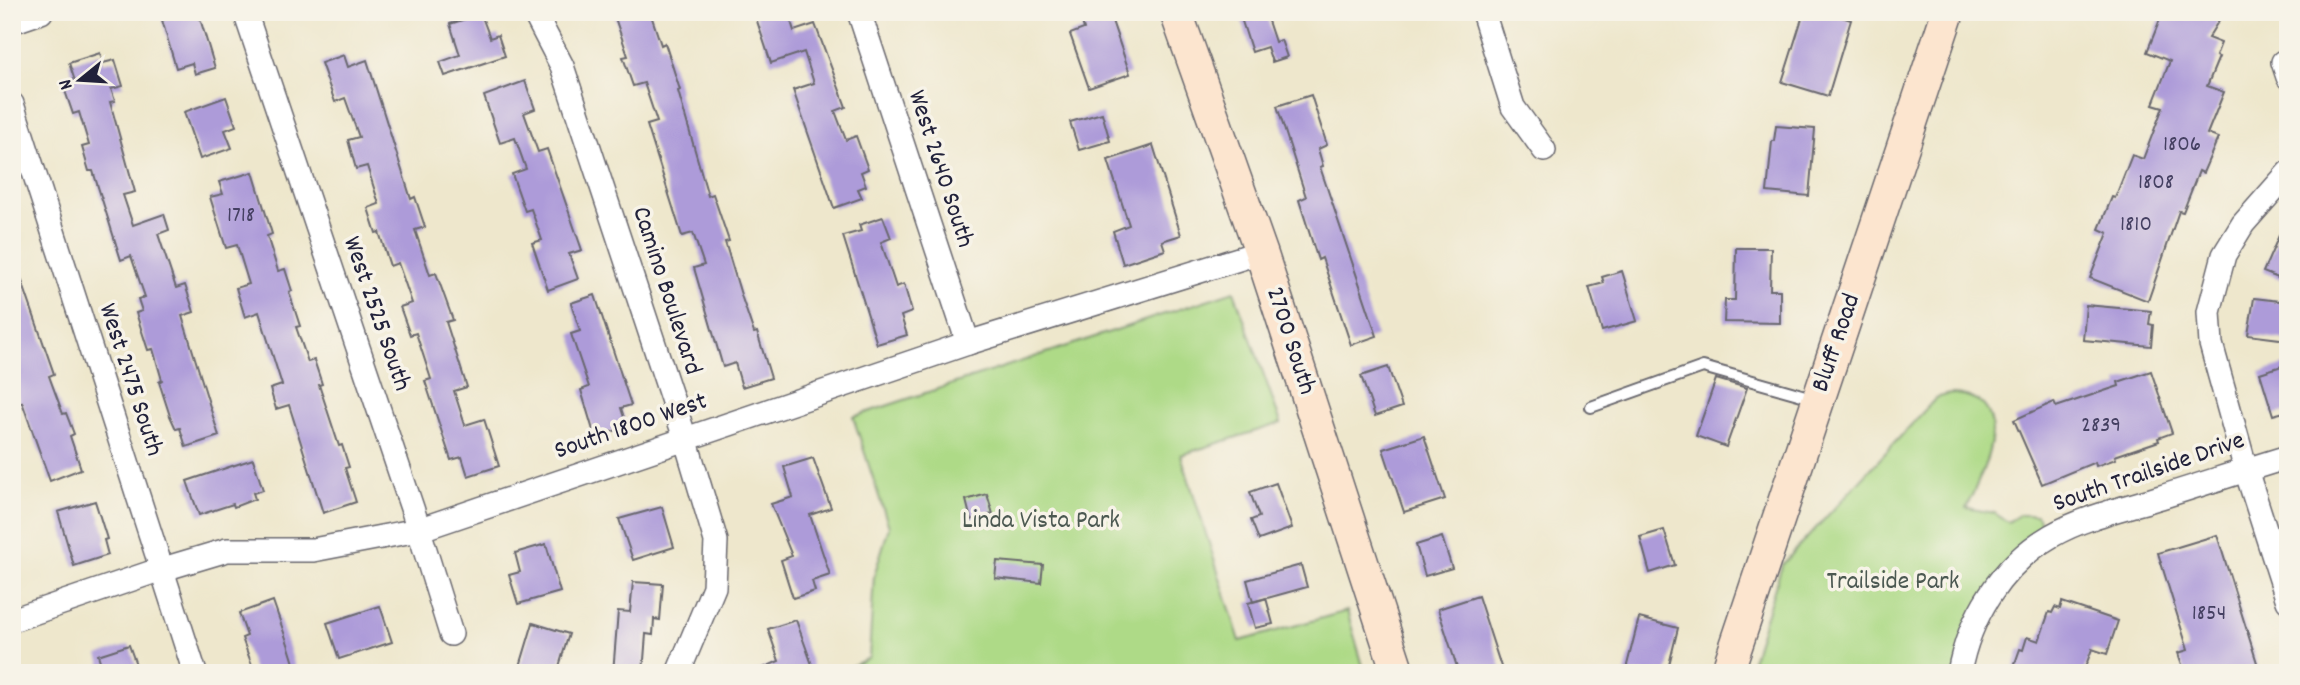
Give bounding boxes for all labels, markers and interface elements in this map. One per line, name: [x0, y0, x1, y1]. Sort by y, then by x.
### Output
north arrow: [46, 46, 116, 116]
text: N: [53, 76, 81, 93]
street label: West 2640 South: [897, 85, 983, 253]
house number: 1806: [2163, 129, 2201, 162]
house number: 1808: [2138, 167, 2174, 200]
house number: 1718: [227, 200, 255, 233]
street label: Camino Boulevard: [621, 202, 711, 380]
house number: 1810: [2120, 209, 2152, 242]
street label: West 2525 South: [332, 232, 420, 396]
street label: 2700 South: [1255, 282, 1325, 400]
street label: Bluff Road: [1803, 289, 1871, 397]
street label: West 2475 South: [88, 299, 172, 461]
street label: South 1800 West: [550, 383, 713, 470]
house number: 2839: [2081, 410, 2121, 443]
street label: South Trailside Drive: [2048, 423, 2250, 523]
park label: Linda Vista Park: [962, 503, 1120, 540]
park label: Trailside Park: [1827, 564, 1959, 601]
house number: 1854: [2192, 598, 2226, 631]

